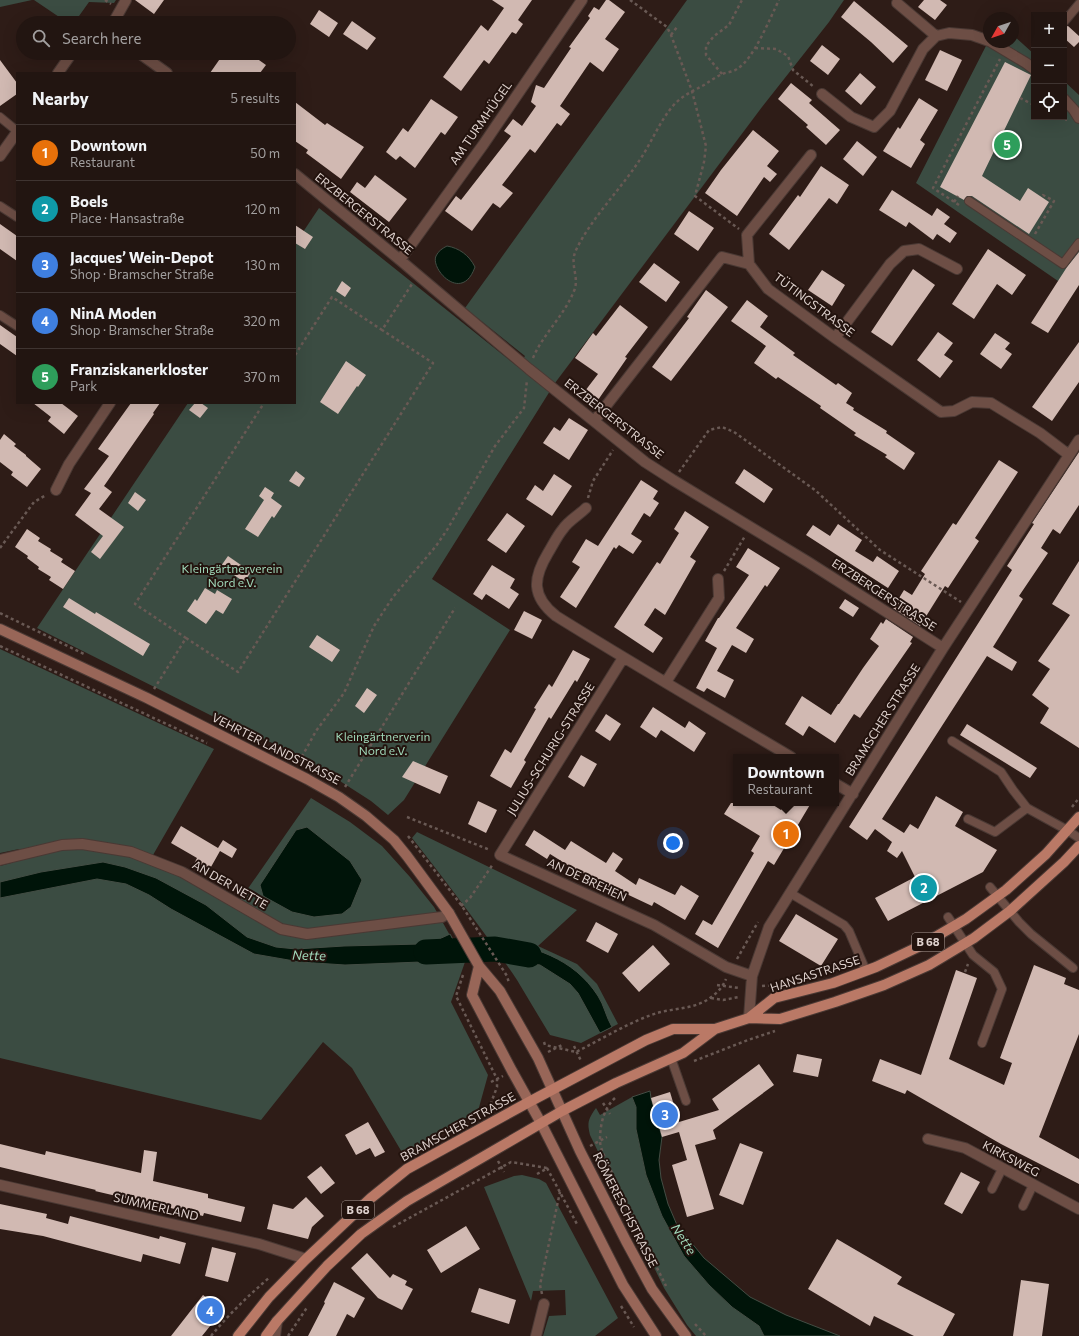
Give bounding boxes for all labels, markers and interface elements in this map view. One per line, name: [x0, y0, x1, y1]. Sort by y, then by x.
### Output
north arrow: [983, 12, 1019, 48]
map controls: [1031, 12, 1067, 120]
button: +: [1031, 12, 1067, 48]
search box: [16, 16, 296, 60]
icon: search: [30, 27, 52, 49]
text: Search here: [62, 29, 141, 47]
button: −: [1031, 48, 1067, 84]
street label: AM TURMHÜGEL: [446, 78, 514, 167]
button: locate: [1031, 84, 1067, 120]
text: Nearby: [32, 88, 89, 109]
text: 5 results: [230, 90, 280, 106]
pin: 5: [994, 130, 1020, 160]
text: Downtown: [70, 136, 147, 154]
text: 1: [42, 145, 48, 161]
text: 50 m: [250, 145, 280, 161]
text: Restaurant: [70, 154, 135, 170]
street label: ERZBERGERSTRASSE: [313, 169, 416, 257]
text: Boels: [70, 192, 108, 210]
text: 2: [41, 201, 49, 217]
text: 120 m: [245, 201, 280, 217]
text: Place · Hansastraße: [70, 210, 184, 226]
text: Jacques’ Wein-Depot: [70, 248, 214, 266]
text: 3: [41, 257, 49, 273]
text: 130 m: [245, 257, 280, 273]
text: Shop · Bramscher Straße: [70, 266, 214, 282]
street label: TÜTINGSTRASSE: [771, 269, 858, 339]
text: NinA Moden: [70, 304, 156, 322]
text: 4: [41, 313, 49, 329]
text: 320 m: [243, 313, 280, 329]
text: Shop · Bramscher Straße: [70, 322, 214, 338]
text: Franziskanerkloster: [70, 360, 208, 378]
text: 5: [41, 369, 49, 385]
text: 370 m: [243, 369, 280, 385]
street label: ERZBERGERSTRASSE: [562, 375, 667, 461]
text: Park: [70, 378, 97, 394]
street label: ERZBERGERSTRASSE: [830, 555, 940, 633]
park label: Kleingärtnerverein Nord e.V.: [182, 561, 282, 589]
street label: BRAMSCHER STRASSE: [842, 661, 922, 778]
street label: JULIUS-SCHURIG-STRASSE: [503, 680, 598, 818]
street label: VEHRTER LANDSTRASSE: [210, 710, 343, 787]
park label: Kleingärtnerverin Nord e.V.: [336, 729, 430, 757]
popup: [733, 754, 839, 806]
text: Downtown: [748, 763, 824, 781]
text: Restaurant: [748, 781, 813, 797]
pin: 1: [773, 819, 799, 849]
your location: [663, 833, 683, 853]
street label: AN DE BREHEN: [546, 855, 629, 904]
street label: AN DER NETTE: [190, 857, 271, 911]
pin: 2: [911, 873, 937, 903]
road number: B 68: [912, 933, 944, 951]
water label: Nette: [292, 947, 326, 963]
street label: HANSASTRASSE: [768, 952, 861, 994]
street label: BRAMSCHER STRASSE: [398, 1089, 517, 1164]
pin: 3: [652, 1100, 678, 1130]
street label: KIRKSWEG: [981, 1137, 1042, 1179]
street label: RÖMERESCHSTRASSE: [591, 1150, 661, 1270]
street label: SUMMERLAND: [112, 1189, 200, 1223]
road number: B 68: [342, 1201, 374, 1219]
water label: Nette: [668, 1220, 700, 1258]
pin: 4: [197, 1296, 223, 1326]

